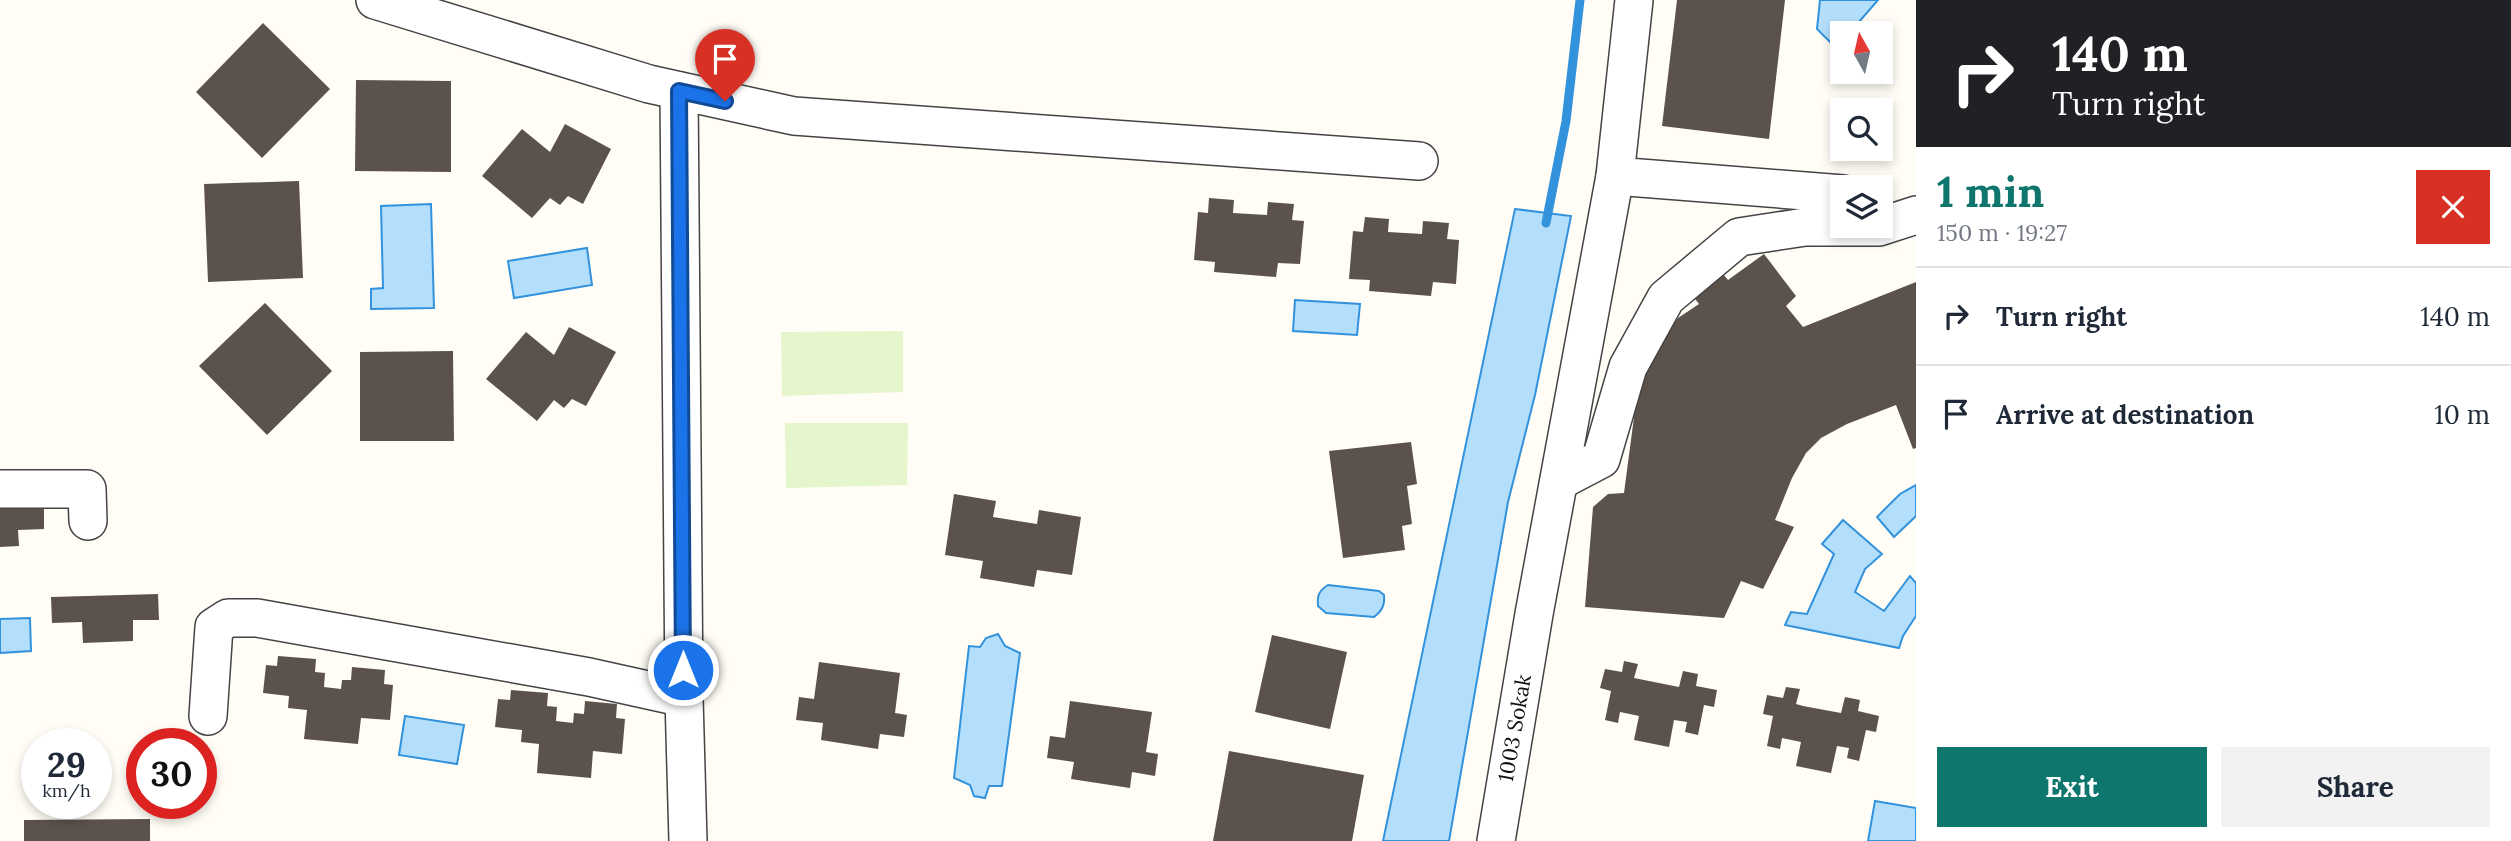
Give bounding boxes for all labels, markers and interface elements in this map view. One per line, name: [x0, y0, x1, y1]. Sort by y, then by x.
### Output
north arrow: [1830, 21, 1894, 84]
map controls: [1830, 21, 1893, 238]
text: 140 m: [2052, 22, 2188, 84]
icon: right: [1937, 28, 2028, 119]
pin: [695, 29, 755, 101]
icon: arrive: [706, 40, 744, 78]
text: Turn right: [2052, 83, 2205, 124]
button: search: [1830, 98, 1893, 161]
text: 1 min: [1937, 165, 2044, 219]
button: close: [2416, 170, 2490, 244]
button: layers: [1830, 175, 1893, 238]
text: 150 m · 19:27: [1937, 218, 2067, 247]
icon: right: [1937, 297, 1975, 335]
text: Turn right: [1996, 300, 2127, 333]
text: 140 m: [2420, 300, 2490, 333]
icon: arrive: [1937, 395, 1975, 433]
text: Arrive at destination: [1996, 398, 2254, 431]
text: 10 m: [2434, 398, 2490, 431]
position arrow: [646, 633, 720, 707]
street label: 1003 Sokak: [1492, 671, 1537, 784]
speed limit sign: 30: [126, 728, 217, 819]
text: 29: [47, 742, 86, 787]
button: Exit: [1937, 747, 2207, 827]
button: Share: [2221, 747, 2490, 827]
text: km/h: [42, 779, 91, 802]

